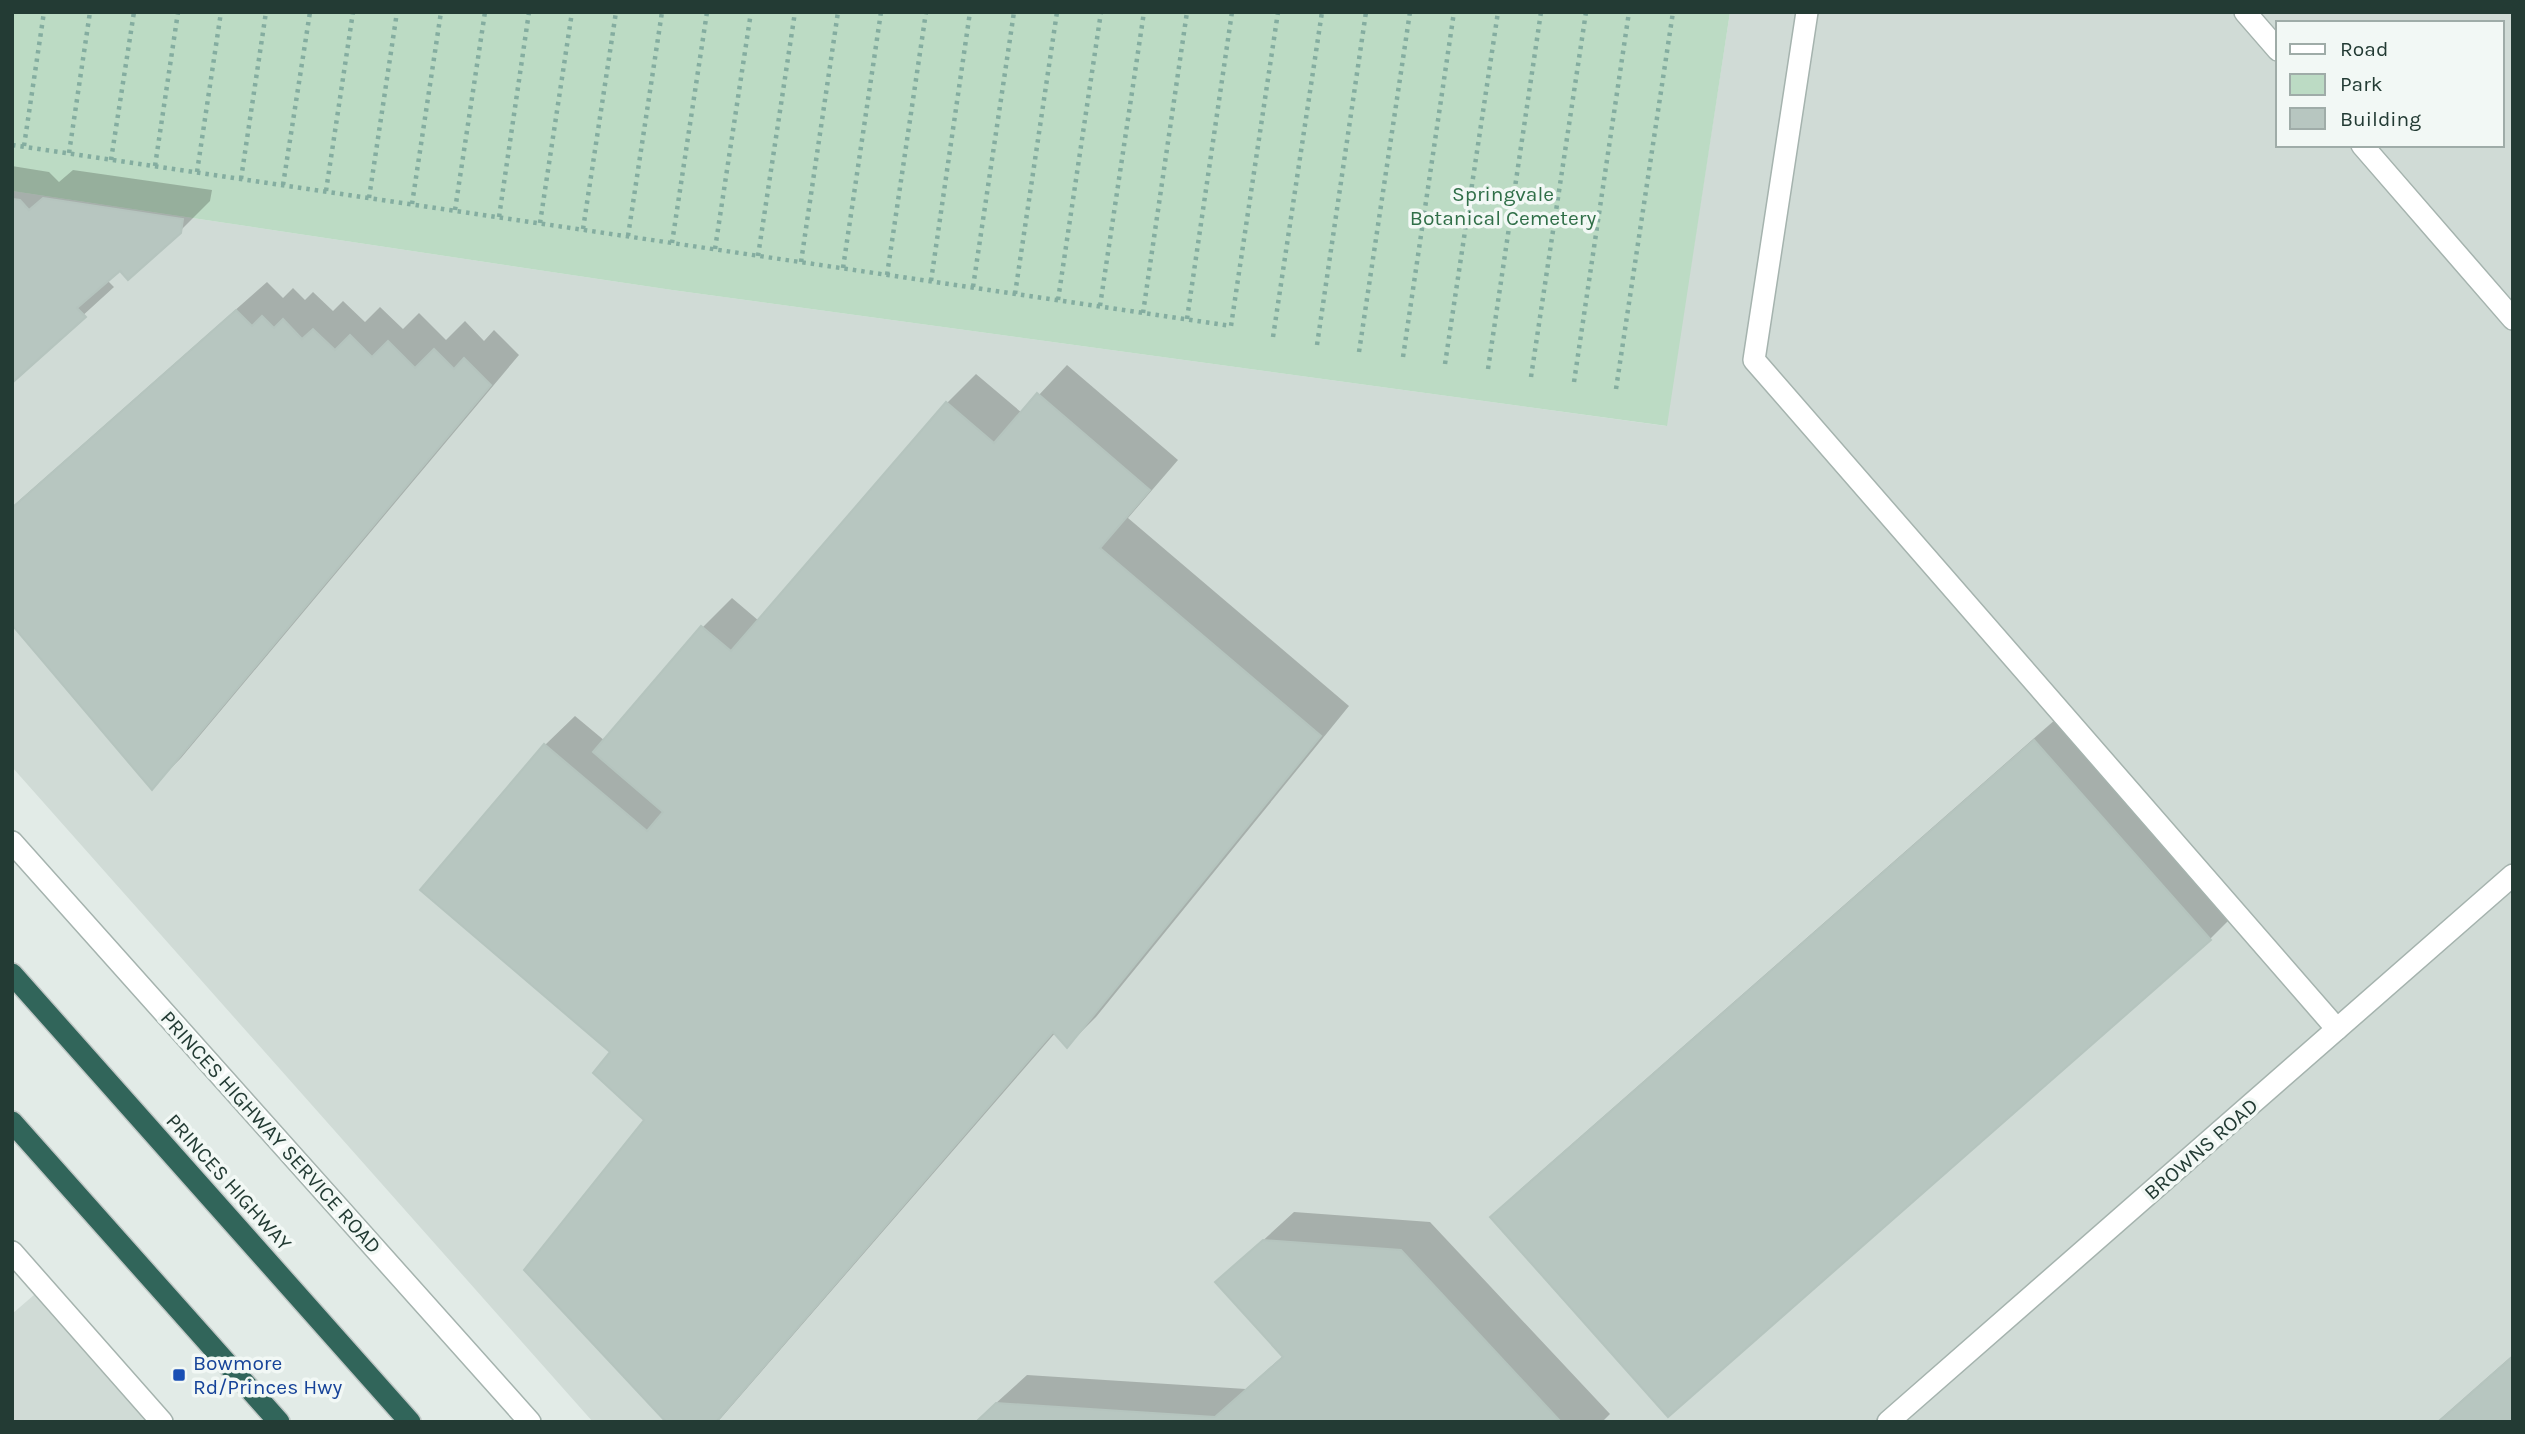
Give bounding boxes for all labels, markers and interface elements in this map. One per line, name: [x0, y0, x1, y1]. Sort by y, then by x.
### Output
legend: [2276, 21, 2504, 147]
text: Road: [2340, 37, 2388, 61]
text: Park: [2340, 72, 2383, 96]
text: Building: [2340, 107, 2421, 131]
park label: Springvale Botanical Cemetery: [1410, 182, 1596, 230]
street label: PRINCES HIGHWAY SERVICE ROAD: [155, 1006, 387, 1258]
street label: BROWNS ROAD: [2139, 1093, 2263, 1205]
street label: PRINCES HIGHWAY: [161, 1108, 297, 1256]
place label: Bowmore Rd/Princes Hwy: [193, 1351, 342, 1399]
marker: Bowmore Rd/Princes Hwy: [171, 1367, 187, 1383]

